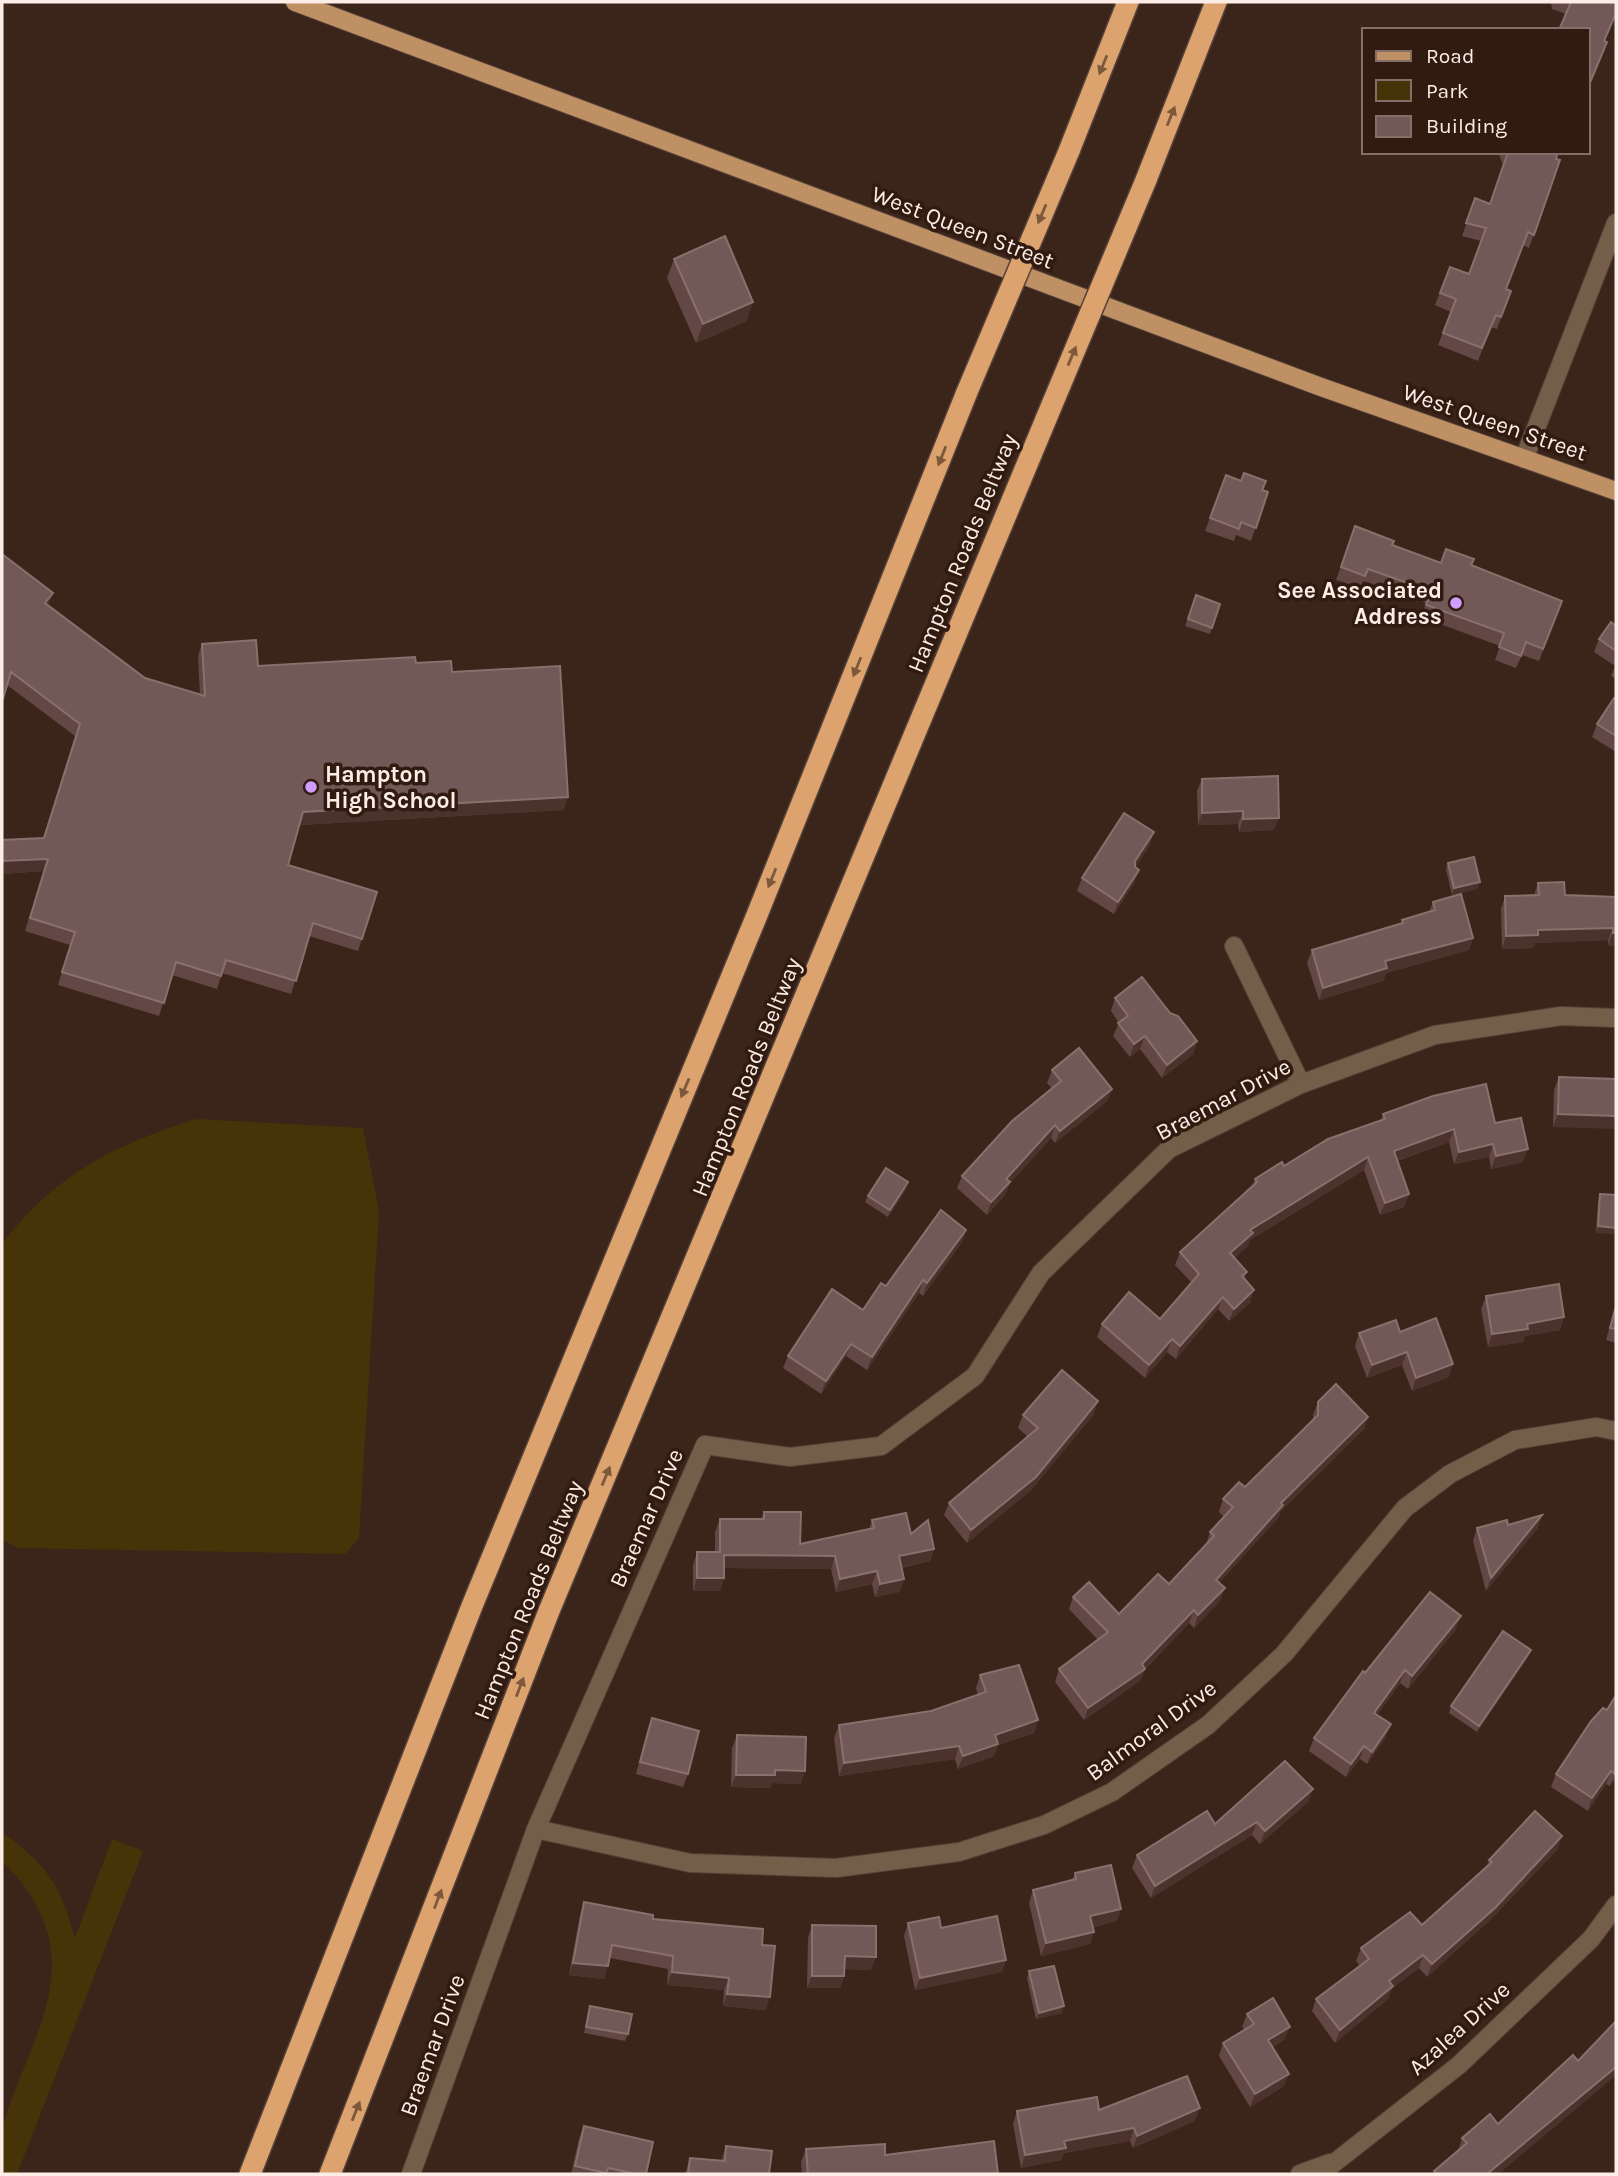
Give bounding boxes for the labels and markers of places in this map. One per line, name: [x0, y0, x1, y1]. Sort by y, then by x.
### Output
place label: See Associated Address: [1277, 577, 1442, 630]
marker: See Associated Address: [1448, 595, 1464, 611]
place label: Hampton High School: [325, 761, 457, 814]
marker: Hampton High School: [303, 779, 319, 795]

